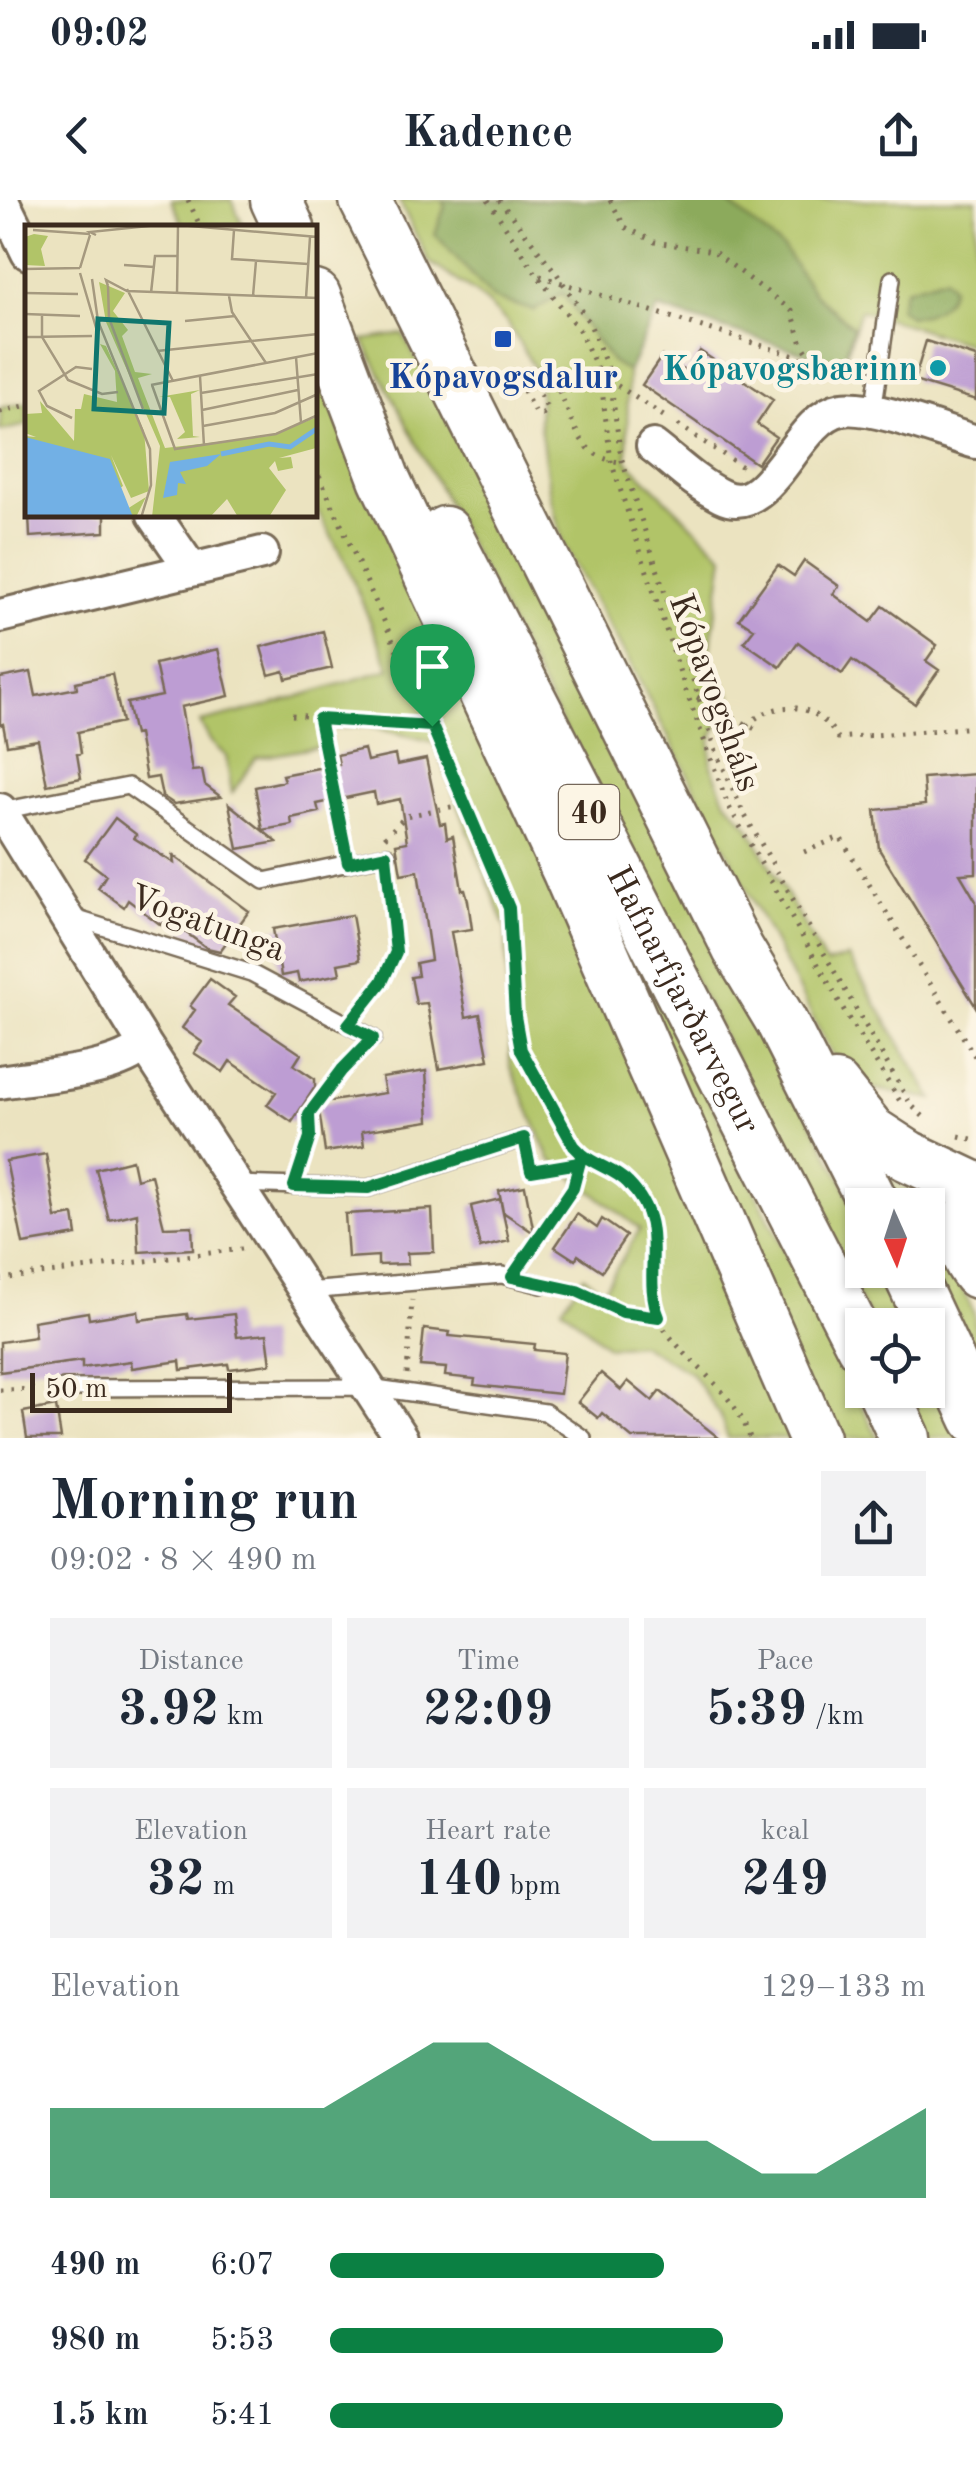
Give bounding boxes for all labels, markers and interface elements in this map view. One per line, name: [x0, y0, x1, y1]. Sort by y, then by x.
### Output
text: 09:02: [50, 16, 149, 54]
icon: back: [50, 108, 105, 163]
icon: share: [871, 108, 926, 163]
text: Kadence: [403, 112, 573, 157]
inset map: [25, 225, 318, 518]
marker: Kópavogsdalur: [492, 328, 514, 350]
place label: Kópavogsbærinn: [662, 353, 918, 388]
marker: Kópavogsbærinn: [927, 357, 949, 379]
place label: Kópavogsdalur: [388, 361, 618, 396]
street label: Kópavogsháls: [662, 589, 766, 796]
pin: [390, 624, 475, 727]
icon: arrive: [405, 639, 460, 694]
road number: 40: [559, 785, 619, 839]
street label: Hafnarfjarðarvegur: [599, 861, 765, 1140]
street label: Vogatunga: [124, 880, 290, 969]
north arrow: [845, 1188, 945, 1288]
map controls: [845, 1188, 945, 1408]
button: locate: [845, 1308, 945, 1408]
scale bar: [30, 1368, 232, 1412]
text: 50 m: [45, 1376, 108, 1404]
button: share: [821, 1471, 926, 1576]
text: Morning run: [50, 1476, 359, 1531]
text: 09:02 · 8 × 490 m: [50, 1545, 317, 1577]
text: Distance: [138, 1648, 244, 1676]
text: Time: [457, 1648, 519, 1676]
text: Pace: [757, 1648, 813, 1676]
text: 3.92: [118, 1686, 219, 1736]
text: 22:09: [423, 1686, 553, 1736]
text: 5:39: [706, 1686, 807, 1736]
text: km: [219, 1703, 264, 1731]
text: /km: [807, 1703, 864, 1731]
text: Elevation: [134, 1818, 248, 1846]
text: Heart rate: [425, 1818, 551, 1846]
text: kcal: [761, 1818, 809, 1846]
text: 32: [147, 1856, 205, 1906]
text: 140: [415, 1856, 502, 1906]
text: 249: [742, 1856, 829, 1906]
text: m: [205, 1873, 235, 1901]
text: bpm: [502, 1873, 561, 1901]
text: Elevation: [50, 1972, 180, 2004]
text: 129–133 m: [760, 1972, 926, 2004]
text: 490 m: [50, 2250, 140, 2282]
text: 6:07: [210, 2250, 275, 2282]
text: 980 m: [50, 2325, 140, 2357]
text: 5:53: [210, 2325, 275, 2357]
text: 1.5 km: [50, 2400, 149, 2432]
text: 5:41: [210, 2400, 275, 2432]

